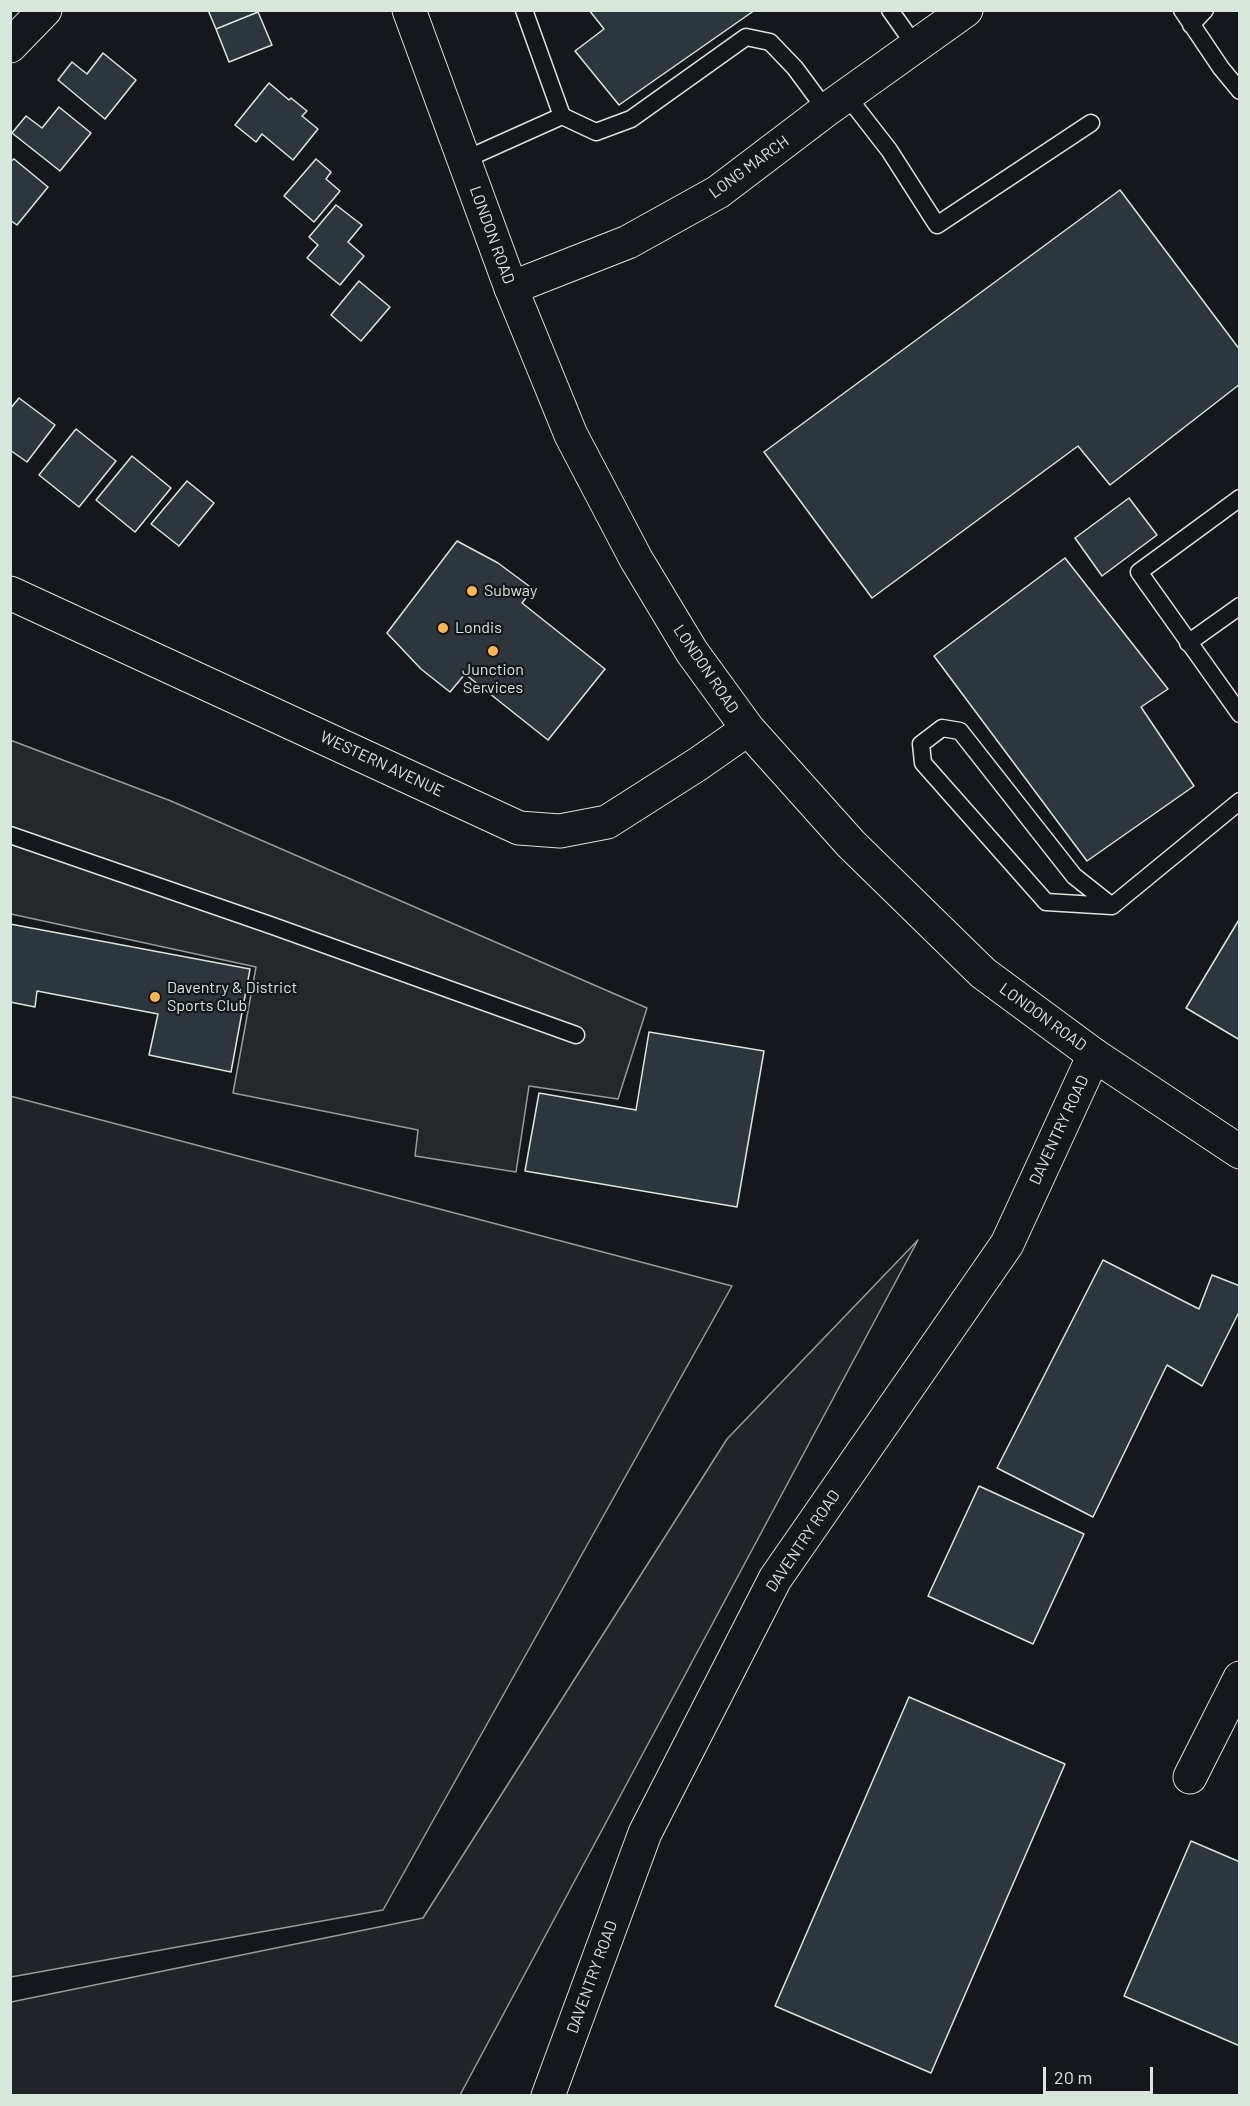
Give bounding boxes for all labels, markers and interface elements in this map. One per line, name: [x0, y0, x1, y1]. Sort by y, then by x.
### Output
street label: LONG MARCH: [705, 132, 793, 202]
street label: LONDON ROAD: [465, 183, 519, 287]
place label: Subway: [484, 581, 537, 601]
marker: Subway: [465, 584, 479, 598]
place label: Londis: [455, 618, 502, 638]
marker: Londis: [436, 621, 450, 635]
street label: LONDON ROAD: [669, 621, 743, 717]
marker: Junction Services: [486, 644, 500, 658]
place label: Junction Services: [462, 660, 524, 698]
street label: WESTERN AVENUE: [317, 727, 447, 801]
place label: Daventry & District Sports Club: [167, 978, 297, 1016]
street label: LONDON ROAD: [996, 979, 1090, 1055]
marker: Daventry & District Sports Club: [148, 990, 162, 1004]
street label: DAVENTRY ROAD: [1025, 1072, 1093, 1188]
street label: DAVENTRY ROAD: [762, 1487, 844, 1595]
street label: DAVENTRY ROAD: [563, 1918, 621, 2036]
scale bar: [1046, 2055, 1156, 2093]
text: 20 m: [1054, 2066, 1092, 2088]

